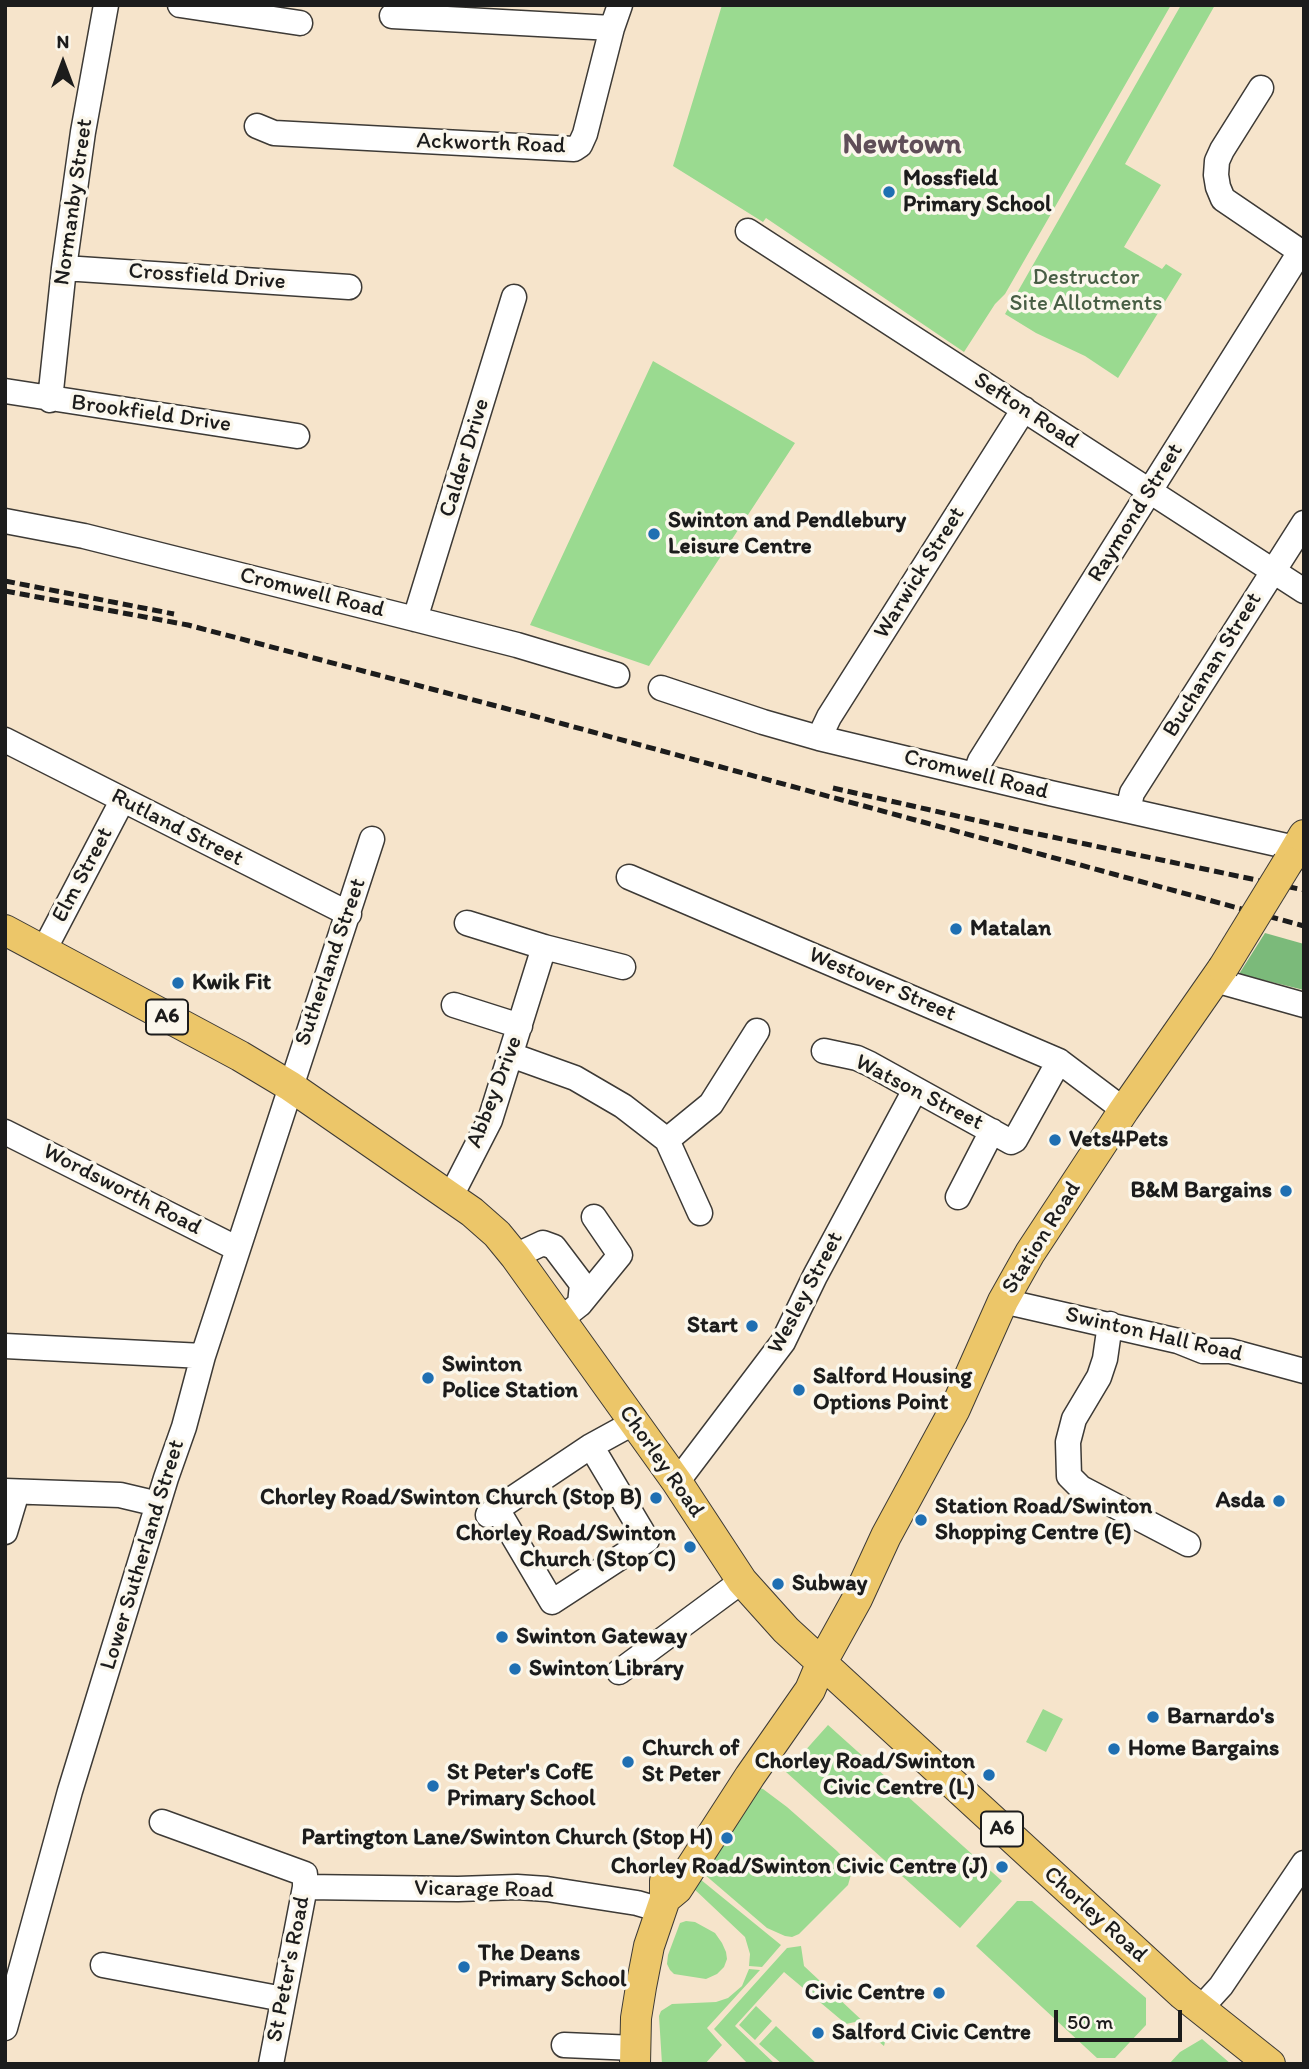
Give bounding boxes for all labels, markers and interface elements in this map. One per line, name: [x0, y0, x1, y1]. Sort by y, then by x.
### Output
north arrow: [28, 28, 98, 98]
text: N: [57, 30, 69, 53]
street label: Normanby Street: [49, 117, 99, 287]
district label: Newtown: [843, 127, 961, 163]
street label: Ackworth Road: [416, 128, 566, 160]
place label: Mossfield Primary School: [903, 165, 1052, 219]
marker: Mossfield Primary School: [881, 184, 897, 200]
street label: Crossfield Drive: [128, 258, 286, 296]
park label: Destructor Site Allotments: [1009, 264, 1163, 318]
street label: Sefton Road: [968, 367, 1084, 455]
street label: Brookfield Drive: [69, 389, 233, 439]
street label: Calder Drive: [434, 395, 496, 521]
street label: Raymond Street: [1082, 439, 1190, 587]
street label: Warwick Street: [869, 502, 971, 644]
place label: Swinton and Pendlebury Leisure Centre: [668, 507, 906, 561]
marker: Swinton and Pendlebury Leisure Centre: [646, 526, 662, 542]
street label: Cromwell Road: [237, 562, 387, 624]
street label: Buchanan Street: [1157, 588, 1269, 742]
street label: Cromwell Road: [901, 744, 1051, 806]
street label: Rutland Street: [106, 783, 248, 873]
street label: Elm Street: [46, 823, 120, 927]
street label: Sutherland Street: [289, 875, 373, 1049]
place label: Matalan: [970, 915, 1051, 943]
marker: Matalan: [948, 921, 964, 937]
street label: Westover Street: [804, 942, 960, 1028]
place label: Kwik Fit: [192, 969, 271, 997]
marker: Kwik Fit: [170, 975, 186, 991]
road number: A6: [146, 1000, 188, 1034]
street label: Abbey Drive: [461, 1032, 529, 1152]
street label: Watson Street: [850, 1049, 988, 1137]
place label: Vets4Pets: [1069, 1126, 1168, 1154]
marker: Vets4Pets: [1047, 1132, 1063, 1148]
street label: Wordsworth Road: [38, 1138, 206, 1242]
street label: Station Road: [997, 1177, 1087, 1299]
place label: B&M Bargains: [1130, 1177, 1272, 1205]
marker: B&M Bargains: [1278, 1183, 1294, 1199]
street label: Wesley Street: [762, 1227, 850, 1359]
street label: Swinton Hall Road: [1063, 1301, 1245, 1369]
place label: Start: [687, 1312, 738, 1340]
marker: Start: [744, 1318, 760, 1334]
place label: Swinton Police Station: [442, 1351, 578, 1405]
place label: Salford Housing Options Point: [813, 1363, 972, 1417]
marker: Swinton Police Station: [420, 1370, 436, 1386]
marker: Salford Housing Options Point: [791, 1382, 807, 1398]
street label: Chorley Road: [612, 1401, 710, 1523]
street label: Lower Sutherland Street: [95, 1437, 191, 1673]
place label: Chorley Road/Swinton Church (Stop B): [260, 1484, 642, 1512]
place label: Asda: [1216, 1487, 1265, 1515]
marker: Chorley Road/Swinton Church (Stop B): [648, 1490, 664, 1506]
place label: Station Road/Swinton Shopping Centre (E): [935, 1493, 1152, 1547]
marker: Asda: [1271, 1493, 1287, 1509]
marker: Station Road/Swinton Shopping Centre (E): [913, 1512, 929, 1528]
place label: Chorley Road/Swinton Church (Stop C): [456, 1520, 676, 1574]
marker: Chorley Road/Swinton Church (Stop C): [682, 1539, 698, 1555]
place label: Subway: [792, 1570, 867, 1598]
marker: Subway: [770, 1576, 786, 1592]
place label: Swinton Gateway: [516, 1623, 687, 1651]
marker: Swinton Gateway: [494, 1629, 510, 1645]
place label: Swinton Library: [529, 1655, 684, 1683]
marker: Swinton Library: [507, 1661, 523, 1677]
place label: Barnardo's: [1167, 1703, 1275, 1731]
marker: Barnardo's: [1145, 1709, 1161, 1725]
place label: Church of St Peter: [642, 1735, 739, 1789]
place label: Home Bargains: [1128, 1735, 1279, 1763]
marker: Home Bargains: [1106, 1741, 1122, 1757]
place label: Chorley Road/Swinton Civic Centre (L): [755, 1748, 975, 1802]
marker: Church of St Peter: [620, 1754, 636, 1770]
place label: St Peter's CofE Primary School: [447, 1759, 596, 1813]
marker: Chorley Road/Swinton Civic Centre (L): [981, 1767, 997, 1783]
marker: St Peter's CofE Primary School: [425, 1778, 441, 1794]
road number: A6: [981, 1812, 1023, 1846]
place label: Partington Lane/Swinton Church (Stop H): [302, 1824, 713, 1852]
marker: Partington Lane/Swinton Church (Stop H): [719, 1830, 735, 1846]
place label: Chorley Road/Swinton Civic Centre (J): [611, 1853, 988, 1881]
marker: Chorley Road/Swinton Civic Centre (J): [994, 1859, 1010, 1875]
street label: Chorley Road: [1037, 1861, 1153, 1969]
street label: Vicarage Road: [414, 1875, 554, 1905]
street label: St Peter's Road: [261, 1894, 317, 2044]
place label: The Deans Primary School: [478, 1940, 627, 1994]
marker: The Deans Primary School: [456, 1959, 472, 1975]
place label: Civic Centre: [805, 1979, 925, 2007]
marker: Civic Centre: [931, 1985, 947, 2001]
scale bar: [1057, 1996, 1185, 2040]
text: 50 m: [1067, 2009, 1113, 2034]
place label: Salford Civic Centre: [832, 2019, 1031, 2047]
marker: Salford Civic Centre: [810, 2025, 826, 2041]

